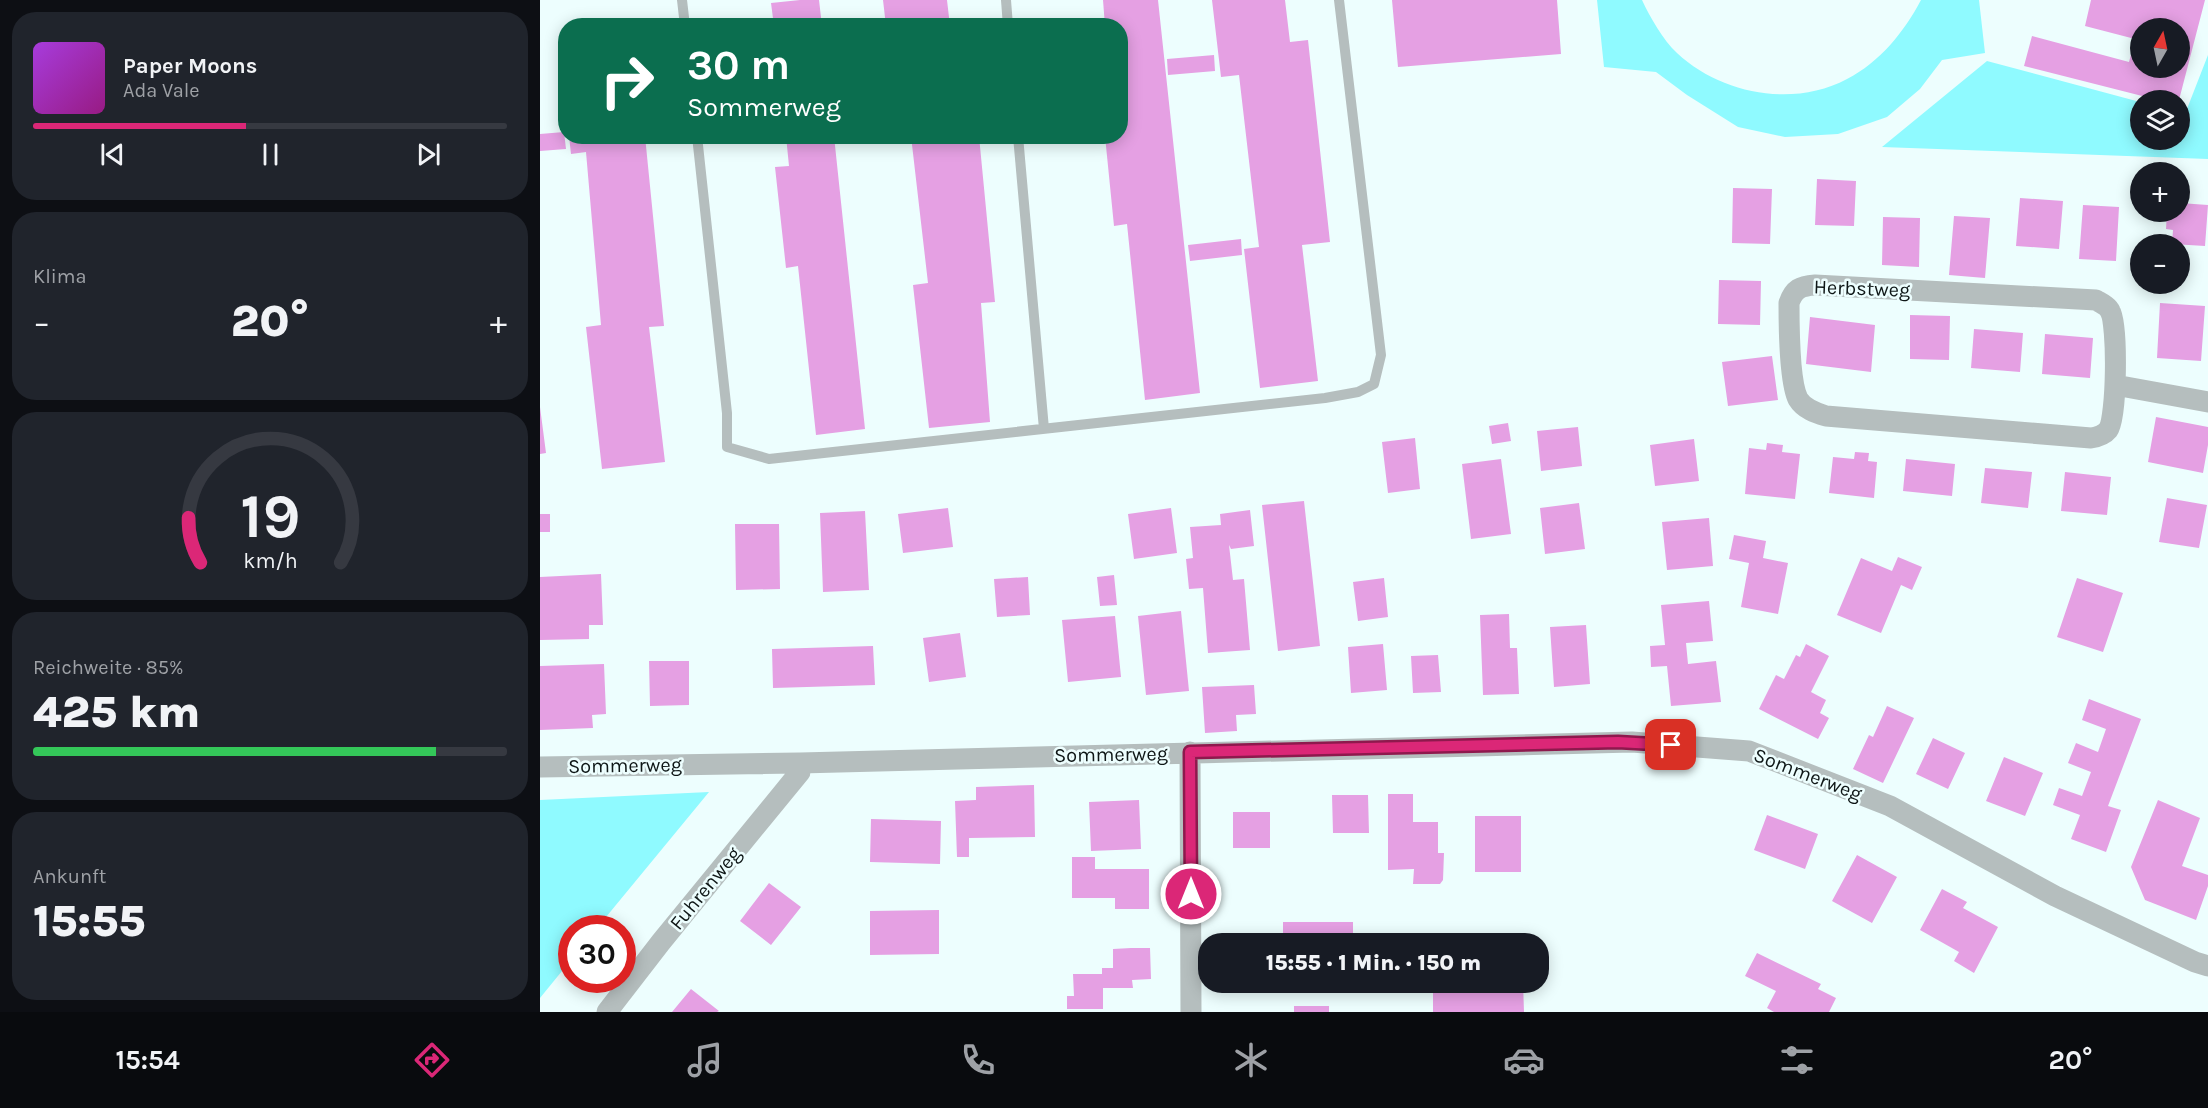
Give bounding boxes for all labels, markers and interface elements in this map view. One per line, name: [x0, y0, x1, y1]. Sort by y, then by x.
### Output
north arrow: [2130, 18, 2190, 78]
map controls: [2130, 18, 2190, 294]
text: 30 m: [687, 40, 790, 90]
icon: right: [588, 42, 666, 120]
text: Paper Moons: [123, 53, 257, 79]
text: Ada Vale: [123, 79, 200, 102]
button: layers: [2130, 90, 2190, 150]
text: Sommerweg: [687, 91, 841, 123]
icon: previous: [96, 138, 129, 171]
icon: pause: [254, 138, 287, 171]
icon: next: [412, 138, 445, 171]
button: +: [2130, 162, 2190, 222]
button: −: [2130, 234, 2190, 294]
text: Klima: [33, 265, 86, 288]
street label: Herbstweg: [1813, 275, 1911, 302]
text: 20°: [231, 295, 309, 347]
text: −: [33, 303, 50, 341]
text: +: [490, 303, 507, 341]
text: 19: [240, 480, 300, 553]
text: km/h: [243, 548, 297, 573]
text: Reichweite · 85%: [33, 656, 184, 679]
text: 425 km: [33, 686, 200, 738]
pin: [1645, 719, 1696, 770]
icon: arrive: [1654, 728, 1687, 761]
street label: Sommerweg: [1054, 742, 1168, 767]
street label: Sommerweg: [1750, 743, 1865, 806]
street label: Sommerweg: [568, 753, 682, 778]
street label: Fuhrenweg: [665, 842, 746, 934]
position arrow: [1159, 862, 1223, 926]
text: Ankunft: [33, 865, 106, 888]
text: 15:55: [33, 895, 145, 947]
speed limit sign: 30: [558, 915, 636, 993]
text: 15:55 · 1 Min. · 150 m: [1266, 950, 1481, 976]
icon: directions: [411, 1039, 453, 1081]
icon: music: [684, 1039, 726, 1081]
icon: phone: [957, 1039, 999, 1081]
icon: climate: [1230, 1039, 1272, 1081]
icon: car: [1503, 1039, 1545, 1081]
icon: filters: [1776, 1039, 1818, 1081]
text: 15:54: [115, 1044, 180, 1076]
text: 20°: [2049, 1044, 2092, 1076]

